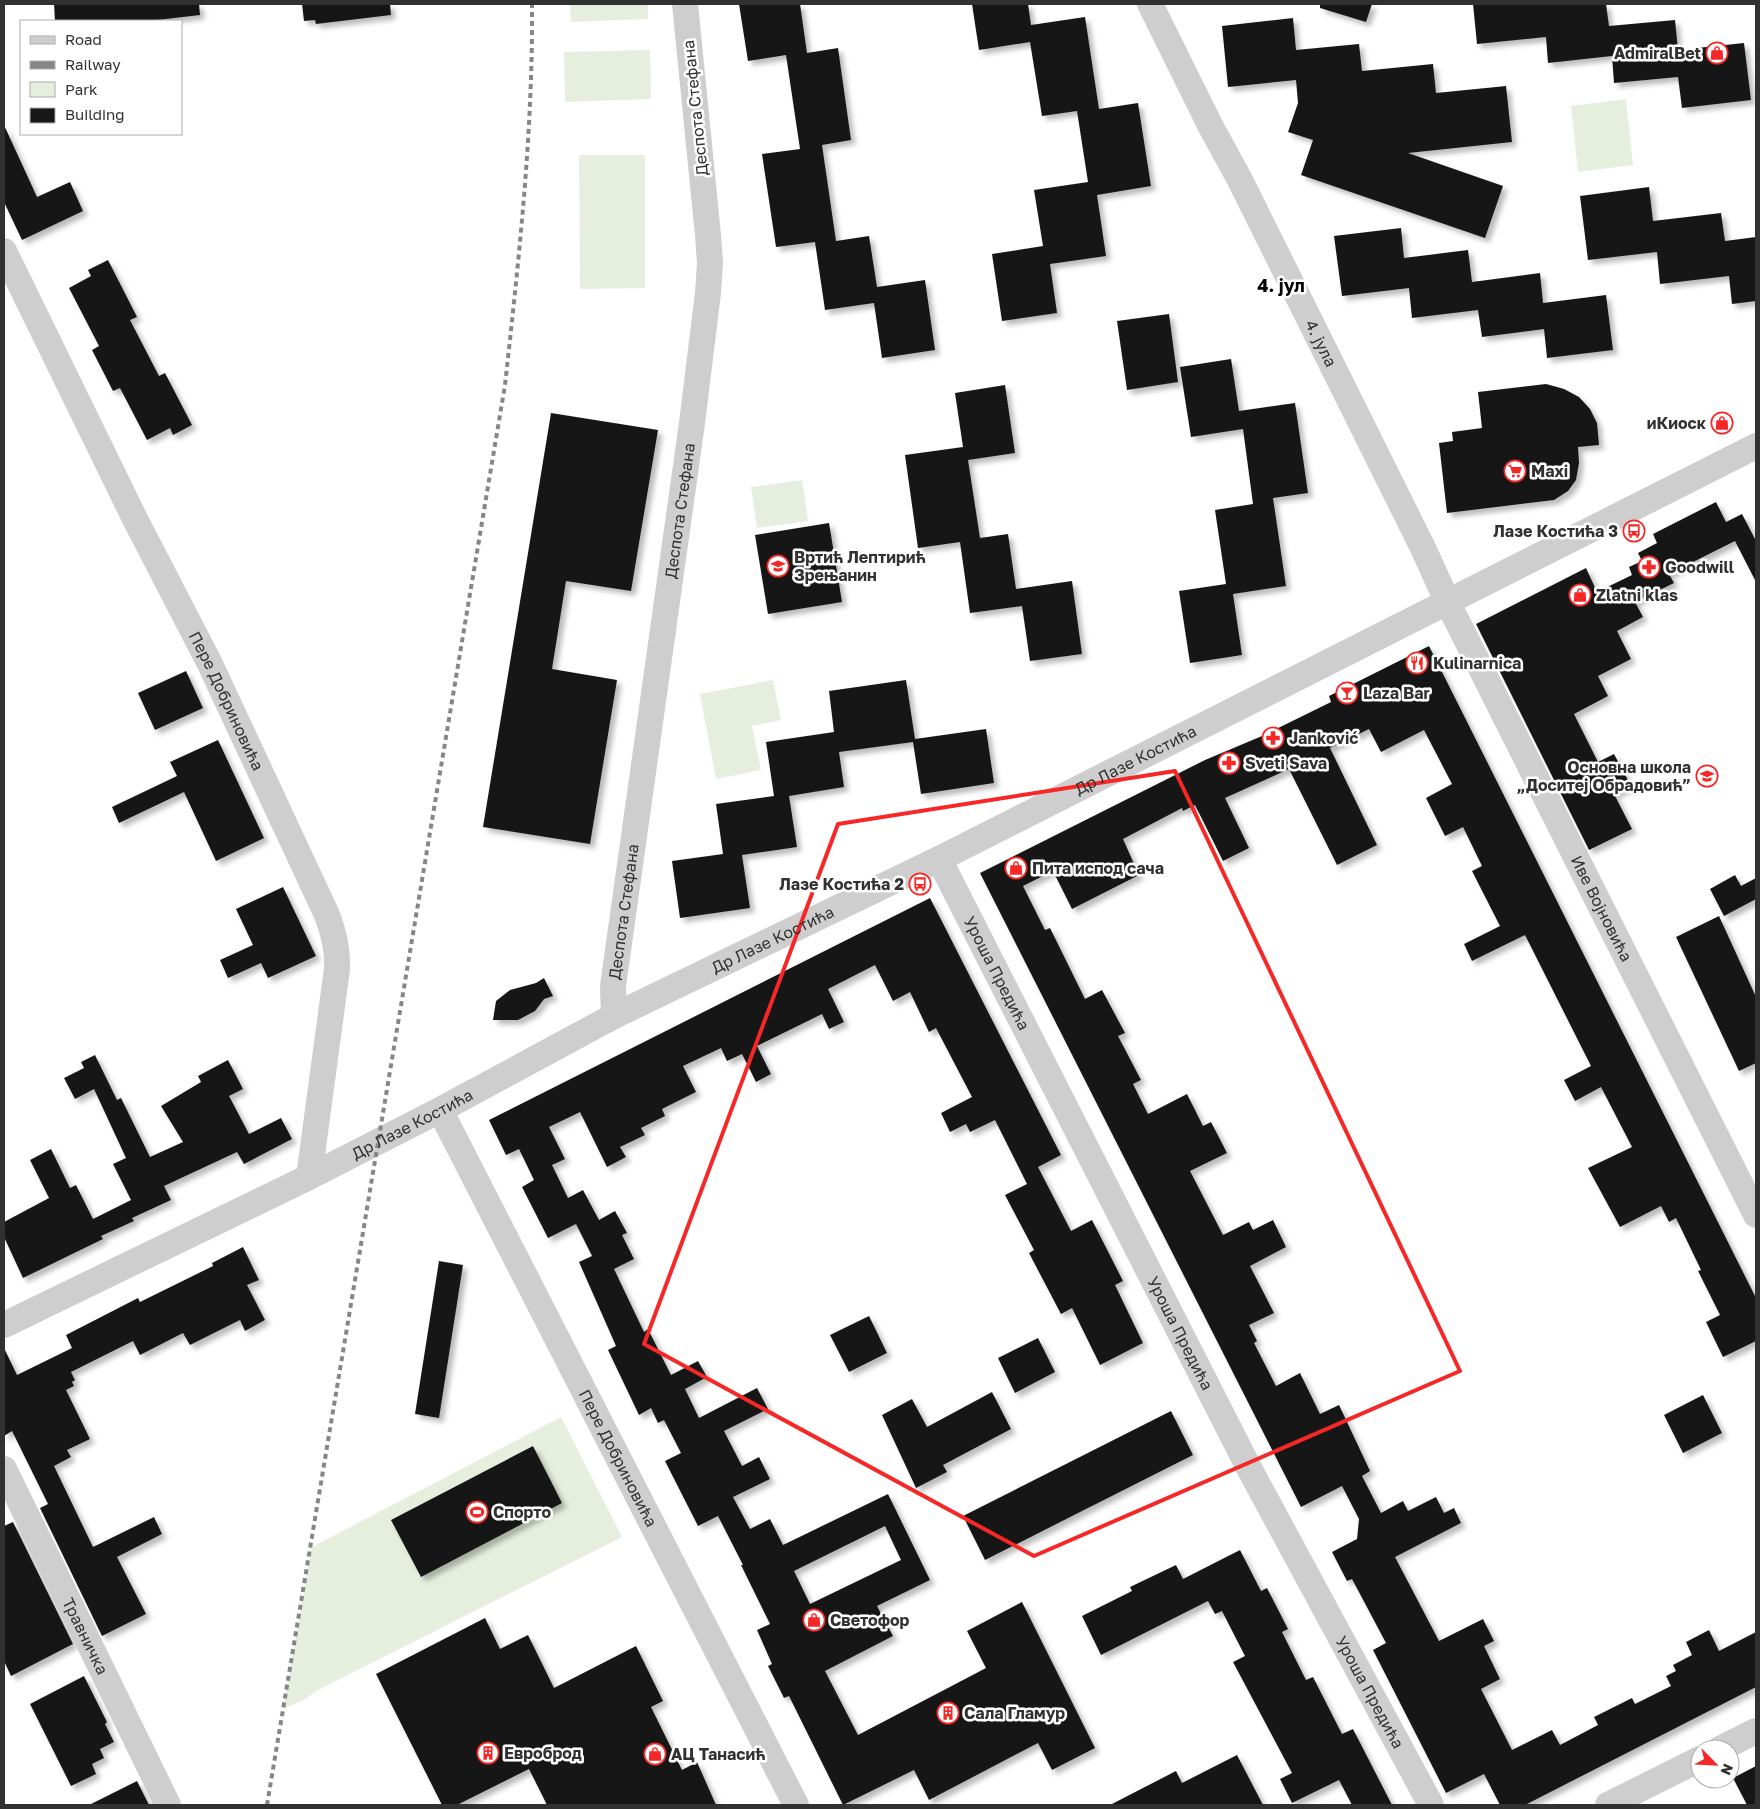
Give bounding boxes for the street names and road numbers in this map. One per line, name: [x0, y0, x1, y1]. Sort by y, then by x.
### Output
street label: Деспота Стефана: [678, 39, 712, 177]
street label: 4. јула: [1301, 316, 1341, 370]
street label: Деспота Стефана: [660, 442, 699, 580]
street label: Пере Добриновића: [185, 628, 268, 774]
street label: Др Лазе Костића: [1071, 721, 1200, 799]
street label: Деспота Стефана: [604, 843, 643, 981]
street label: Иве Војновића: [1567, 852, 1637, 965]
street label: Др Лазе Костића: [708, 901, 837, 977]
street label: Уроша Предића: [960, 913, 1034, 1033]
street label: Др Лазе Костића: [348, 1084, 476, 1163]
street label: Уроша Предића: [1143, 1273, 1218, 1393]
street label: Пере Добриновића: [575, 1386, 662, 1530]
street label: Травничка: [58, 1594, 113, 1678]
street label: Уроша Предића: [1332, 1632, 1408, 1752]

